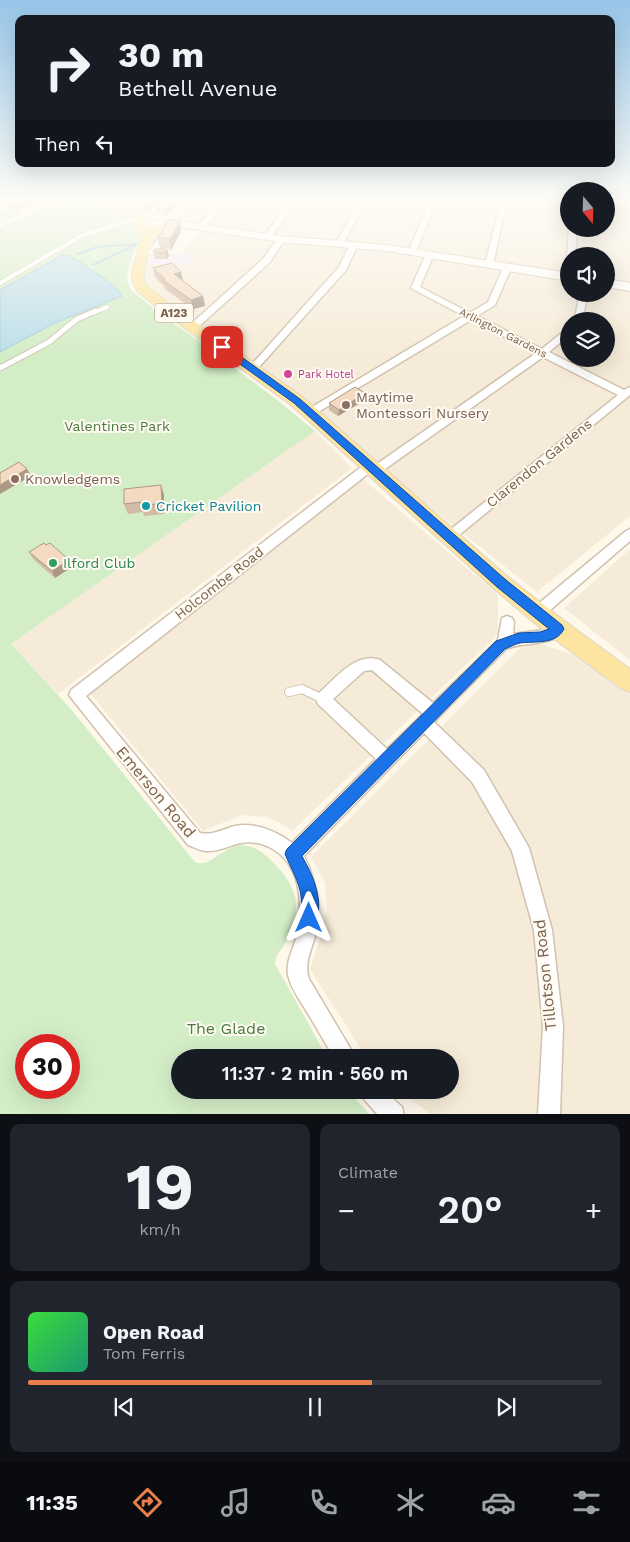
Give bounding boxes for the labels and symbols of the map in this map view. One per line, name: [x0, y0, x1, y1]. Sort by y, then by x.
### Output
north arrow: [560, 182, 615, 238]
road number: A123: [155, 304, 193, 322]
street label: Arlington Gardens: [457, 305, 549, 361]
pin: [201, 326, 243, 368]
marker: Park Hotel: [282, 368, 294, 380]
place label: Park Hotel: [298, 368, 355, 381]
place label: Maytime Montessori Nursery: [356, 389, 490, 421]
marker: Maytime Montessori Nursery: [340, 399, 352, 411]
street label: Clarendon Gardens: [483, 416, 595, 510]
park label: Valentines Park: [64, 418, 170, 434]
place label: Knowledgems: [25, 471, 120, 487]
marker: Knowledgems: [9, 473, 21, 485]
place label: Cricket Pavilion: [156, 498, 261, 514]
marker: Cricket Pavilion: [140, 500, 152, 512]
street label: Holcombe Road: [171, 543, 267, 623]
place label: Ilford Club: [63, 555, 135, 571]
marker: Ilford Club: [47, 557, 59, 569]
street label: Emerson Road: [112, 742, 200, 842]
position arrow: [282, 891, 334, 943]
street label: Tillotson Road: [530, 918, 560, 1032]
park label: The Glade: [187, 1019, 265, 1038]
speed limit sign: 30: [15, 1034, 80, 1099]

